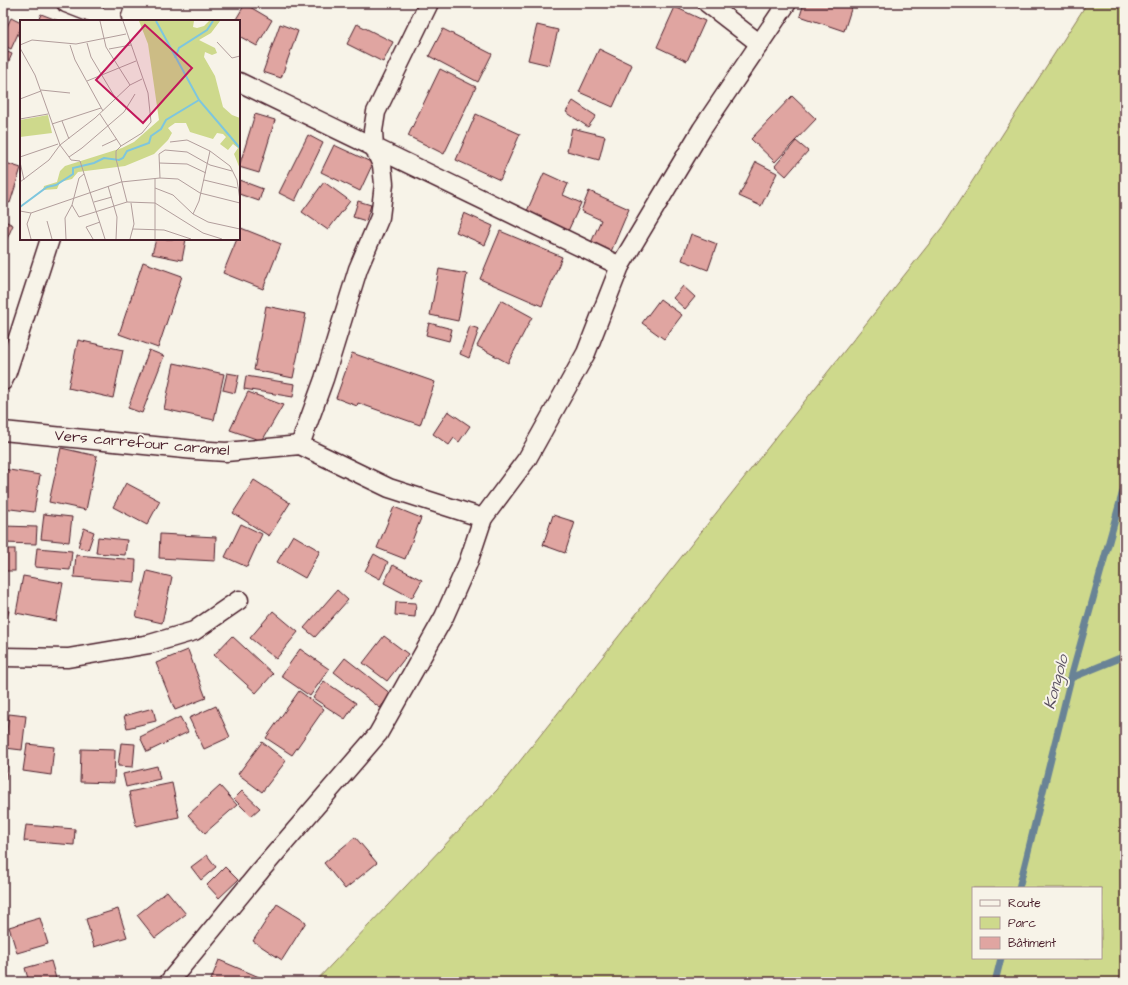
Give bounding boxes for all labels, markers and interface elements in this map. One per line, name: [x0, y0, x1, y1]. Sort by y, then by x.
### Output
inset map: [20, 20, 240, 240]
street label: Vers carrefour caramel: [54, 425, 230, 461]
water label: Kongolo: [1038, 651, 1075, 712]
legend: [972, 887, 1102, 959]
text: Route: [1008, 895, 1041, 912]
text: Parc: [1008, 915, 1036, 932]
text: Bâtiment: [1008, 935, 1056, 952]

